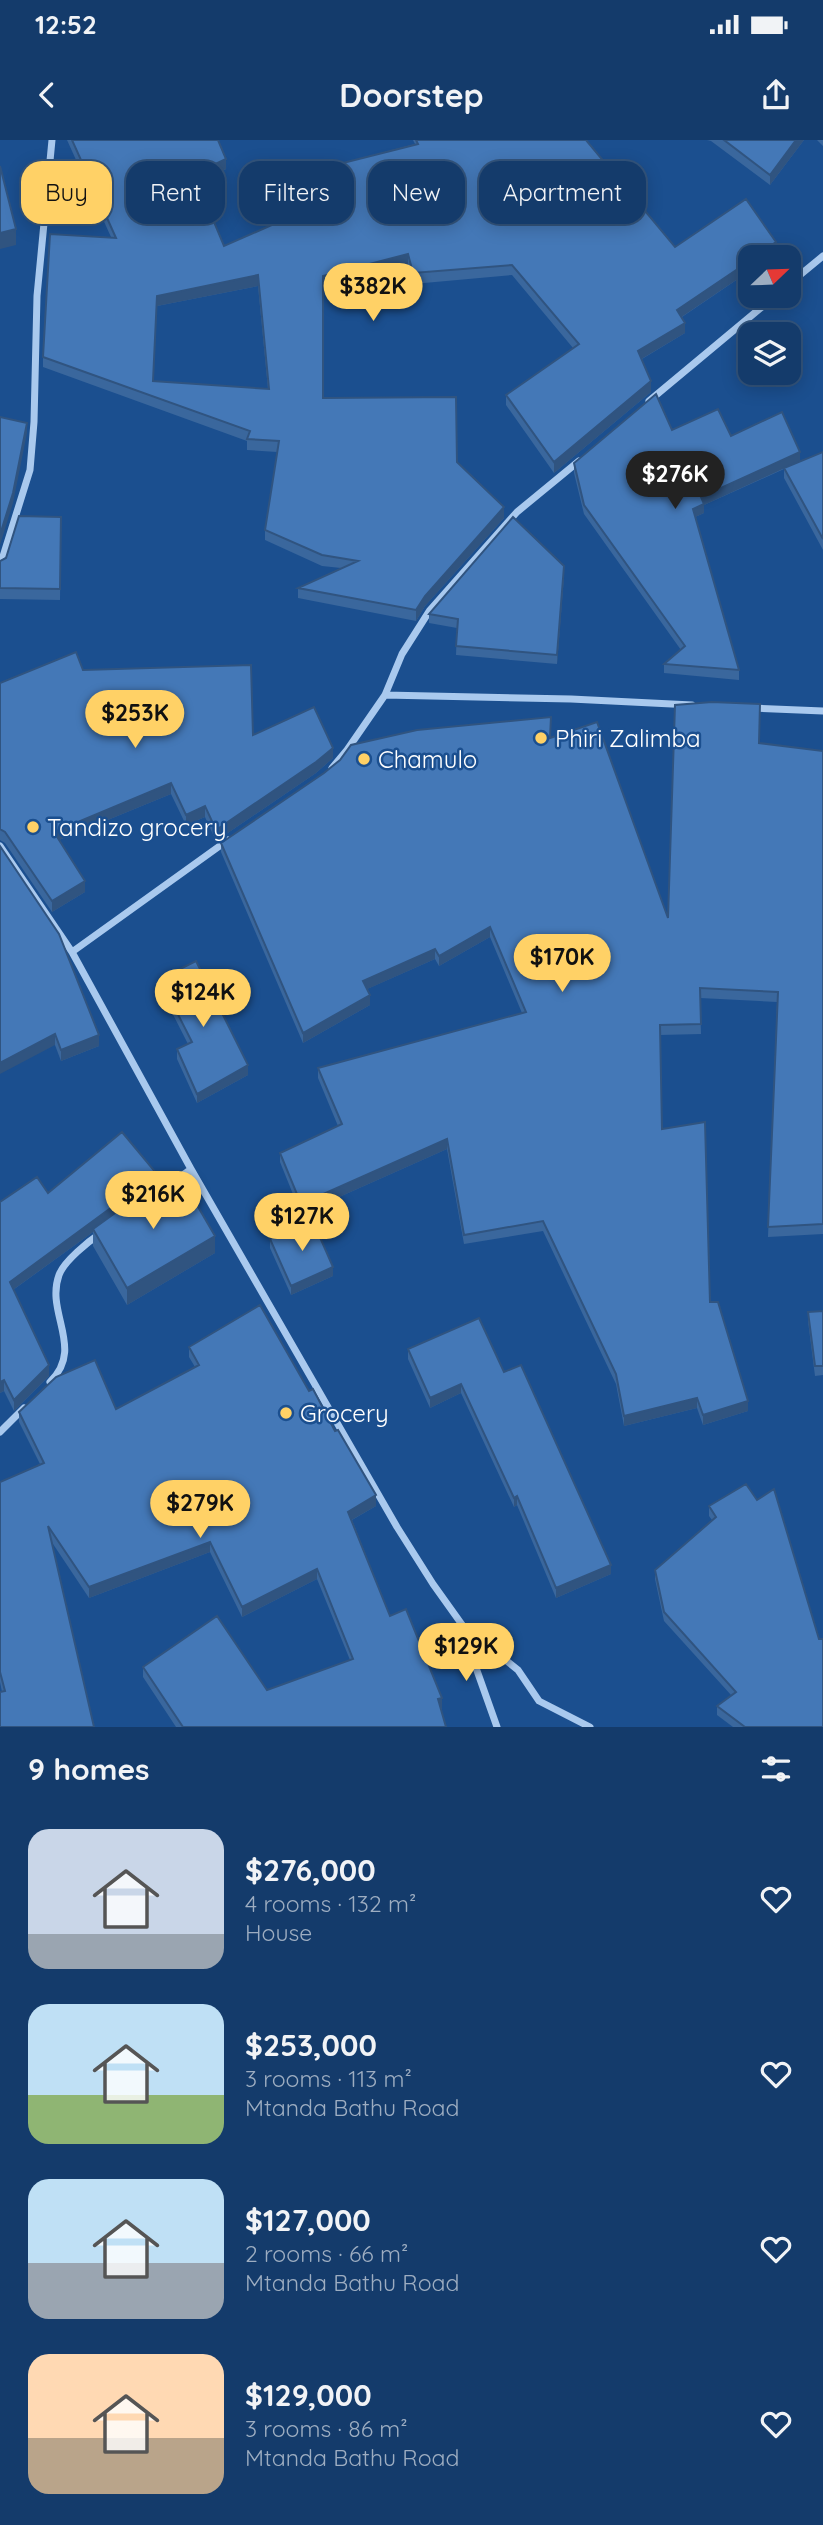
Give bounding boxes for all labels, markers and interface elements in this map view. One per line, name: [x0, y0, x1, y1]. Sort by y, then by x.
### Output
text: 12:52: [35, 8, 97, 41]
text: Doorstep: [339, 75, 484, 115]
icon: back: [28, 76, 66, 114]
icon: share: [757, 76, 795, 114]
chip: Buy: [21, 161, 112, 224]
chip: Rent: [126, 161, 225, 224]
chip: Filters: [239, 161, 354, 224]
chip: New: [368, 161, 465, 224]
chip: Apartment: [479, 161, 646, 224]
north arrow: [738, 245, 802, 308]
map controls: [738, 245, 801, 385]
pin: $382K: [324, 264, 422, 323]
text: $382K: [340, 271, 406, 300]
button: layers: [738, 322, 801, 385]
pin: $276K: [626, 452, 724, 511]
text: $276K: [642, 459, 708, 488]
pin: $253K: [86, 690, 184, 750]
text: $253K: [101, 698, 169, 727]
place label: Phiri Zalimba: [555, 723, 701, 753]
marker: Phiri Zalimba: [533, 730, 549, 746]
place label: Chamulo: [378, 744, 477, 774]
marker: Chamulo: [356, 751, 372, 767]
place label: Tandizo grocery: [47, 812, 227, 842]
marker: Tandizo grocery: [25, 819, 41, 835]
pin: $170K: [513, 934, 611, 994]
text: $170K: [530, 942, 594, 971]
pin: $124K: [154, 970, 252, 1029]
text: $124K: [171, 977, 235, 1006]
pin: $216K: [104, 1172, 202, 1231]
text: $216K: [121, 1179, 185, 1208]
pin: $127K: [253, 1194, 351, 1253]
text: $127K: [270, 1201, 334, 1230]
place label: Grocery: [300, 1398, 389, 1428]
marker: Grocery: [278, 1405, 294, 1421]
pin: $279K: [151, 1480, 249, 1540]
text: $279K: [166, 1488, 234, 1517]
pin: $129K: [417, 1624, 515, 1683]
text: $129K: [434, 1631, 498, 1660]
text: 9 homes: [28, 1750, 150, 1788]
icon: filters: [757, 1750, 795, 1788]
text: $276,000: [245, 1851, 376, 1889]
icon: home: [84, 1857, 168, 1941]
icon: heart: [757, 1880, 795, 1918]
text: 4 rooms · 132 m²: [245, 1889, 416, 1918]
text: House: [245, 1918, 312, 1947]
text: $253,000: [245, 2026, 377, 2064]
icon: home: [84, 2032, 168, 2116]
icon: heart: [757, 2055, 795, 2093]
text: 3 rooms · 113 m²: [245, 2064, 412, 2093]
text: Mtanda Bathu Road: [245, 2093, 459, 2122]
text: $127,000: [245, 2201, 371, 2239]
icon: home: [84, 2207, 168, 2291]
icon: heart: [757, 2230, 795, 2268]
text: 2 rooms · 66 m²: [245, 2239, 408, 2268]
text: Mtanda Bathu Road: [245, 2268, 459, 2297]
text: $129,000: [245, 2376, 372, 2414]
icon: home: [84, 2382, 168, 2466]
icon: heart: [757, 2405, 795, 2443]
text: 3 rooms · 86 m²: [245, 2414, 408, 2443]
text: Mtanda Bathu Road: [245, 2443, 459, 2472]

